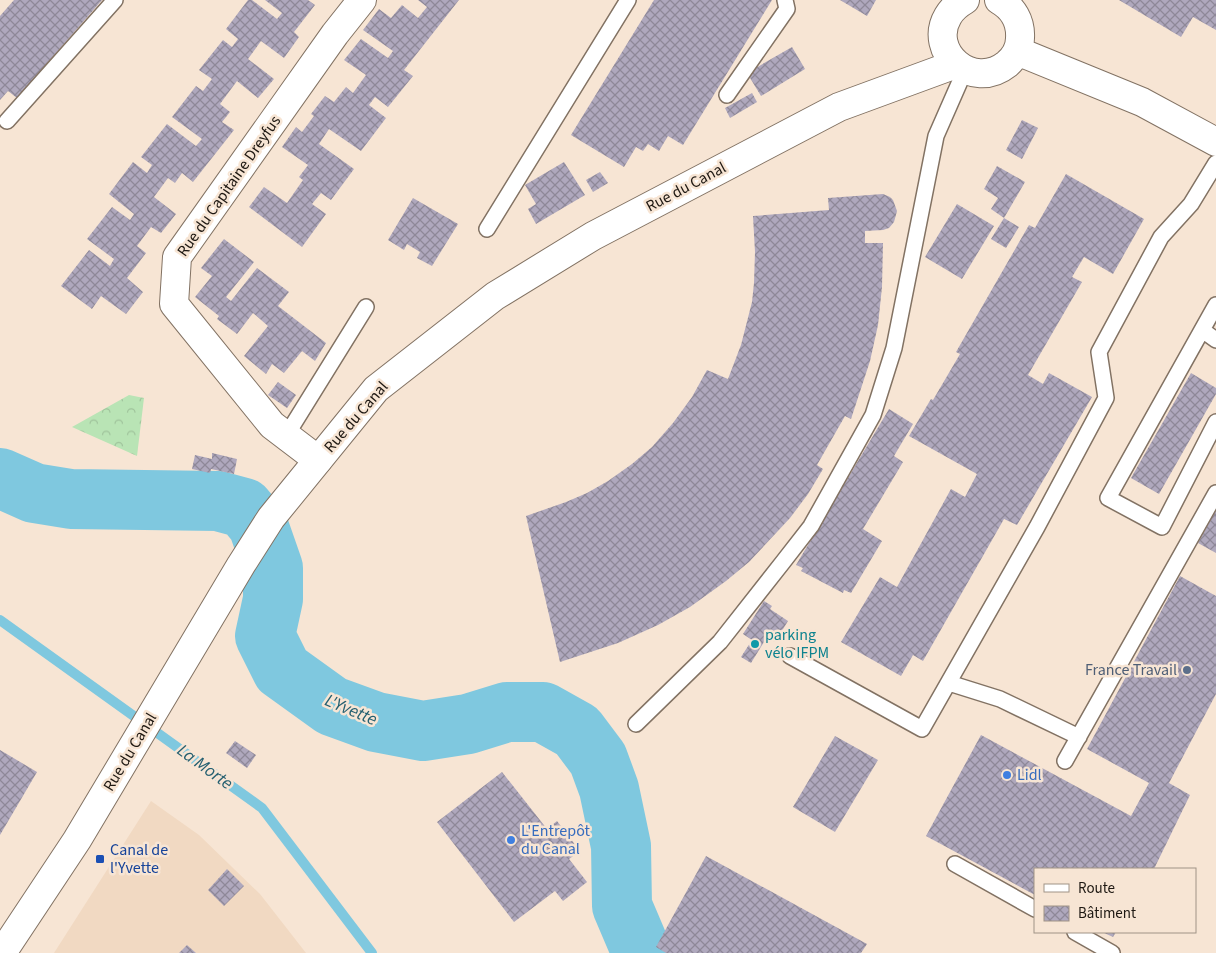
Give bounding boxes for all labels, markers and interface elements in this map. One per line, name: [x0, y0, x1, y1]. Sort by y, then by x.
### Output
street label: Rue du Capitaine Dreyfus: [172, 111, 286, 261]
street label: Rue du Canal: [642, 157, 730, 217]
street label: Rue du Canal: [319, 377, 393, 457]
place label: parking vélo IFPM: [765, 624, 829, 664]
marker: parking vélo IFPM: [749, 638, 761, 650]
place label: France Travail: [1085, 659, 1177, 681]
marker: France Travail: [1181, 664, 1193, 676]
water label: L'Yvette: [321, 688, 381, 732]
street label: Rue du Canal: [98, 709, 162, 795]
water label: La Morte: [172, 738, 238, 796]
place label: Lidl: [1017, 764, 1042, 786]
marker: Lidl: [1001, 769, 1013, 781]
place label: L'Entrepôt du Canal: [521, 820, 591, 860]
marker: L'Entrepôt du Canal: [505, 834, 517, 846]
place label: Canal de l'Yvette: [110, 839, 168, 879]
marker: Canal de l'Yvette: [94, 853, 106, 865]
legend: [1034, 868, 1196, 933]
text: Route: [1078, 878, 1115, 899]
text: Bâtiment: [1078, 903, 1136, 924]

